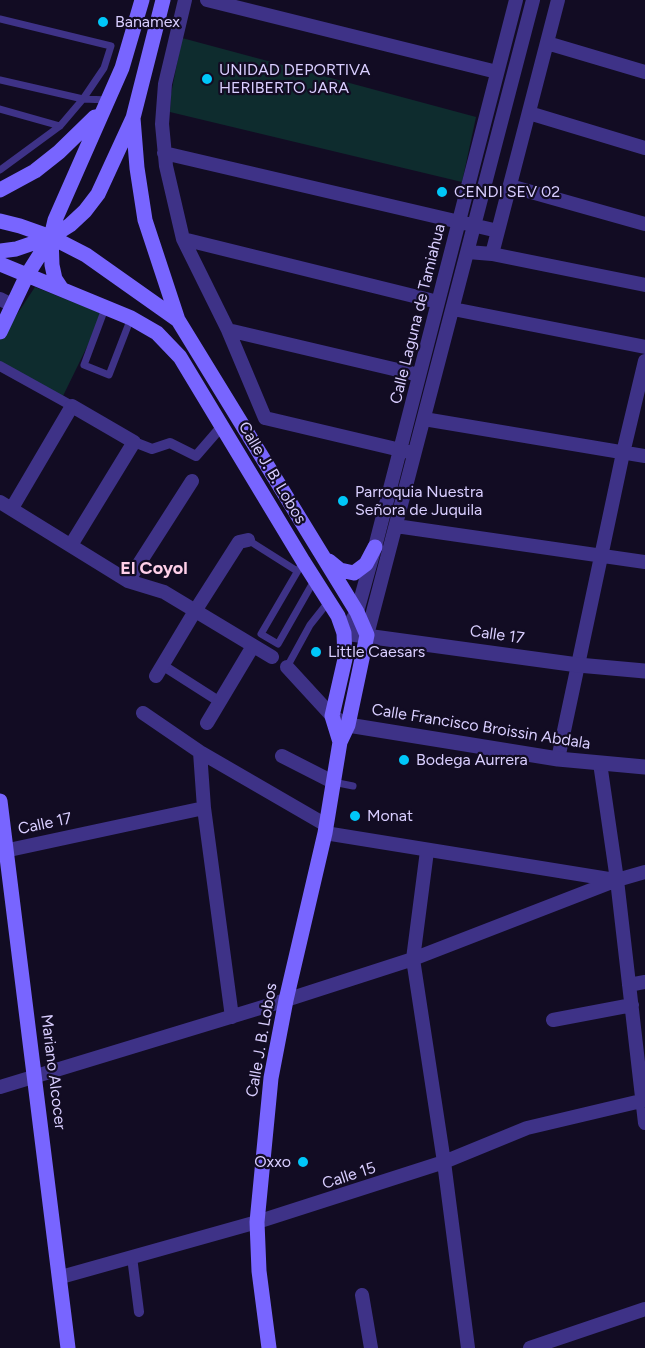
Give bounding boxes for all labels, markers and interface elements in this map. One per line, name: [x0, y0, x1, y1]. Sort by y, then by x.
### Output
place label: Banamex: [115, 12, 180, 32]
marker: Banamex: [96, 15, 110, 29]
place label: UNIDAD DEPORTIVA HERIBERTO JARA: [219, 60, 370, 98]
marker: UNIDAD DEPORTIVA HERIBERTO JARA: [200, 72, 214, 86]
place label: CENDI SEV 02: [454, 182, 560, 202]
marker: CENDI SEV 02: [435, 185, 449, 199]
street label: Calle Laguna de Tamiahua: [386, 222, 450, 406]
street label: Calle J. B. Lobos: [234, 418, 310, 528]
place label: Parroquia Nuestra Señora de Juquila: [355, 482, 483, 520]
marker: Parroquia Nuestra Señora de Juquila: [336, 494, 350, 508]
district label: El Coyol: [120, 558, 188, 580]
street label: Calle 17: [469, 622, 525, 648]
place label: Little Caesars: [328, 642, 425, 662]
marker: Little Caesars: [309, 645, 323, 659]
street label: Calle Francisco Broissin Abdala: [370, 700, 592, 754]
place label: Bodega Aurrera: [416, 750, 528, 770]
marker: Bodega Aurrera: [397, 753, 411, 767]
place label: Monat: [367, 806, 413, 826]
street label: Calle 17: [16, 809, 74, 839]
marker: Monat: [348, 809, 362, 823]
street label: Calle J. B. Lobos: [242, 981, 282, 1099]
street label: Mariano Alcocer: [36, 1013, 70, 1131]
place label: Oxxo: [254, 1152, 291, 1172]
marker: Oxxo: [296, 1155, 310, 1169]
street label: Calle 15: [320, 1158, 378, 1194]

